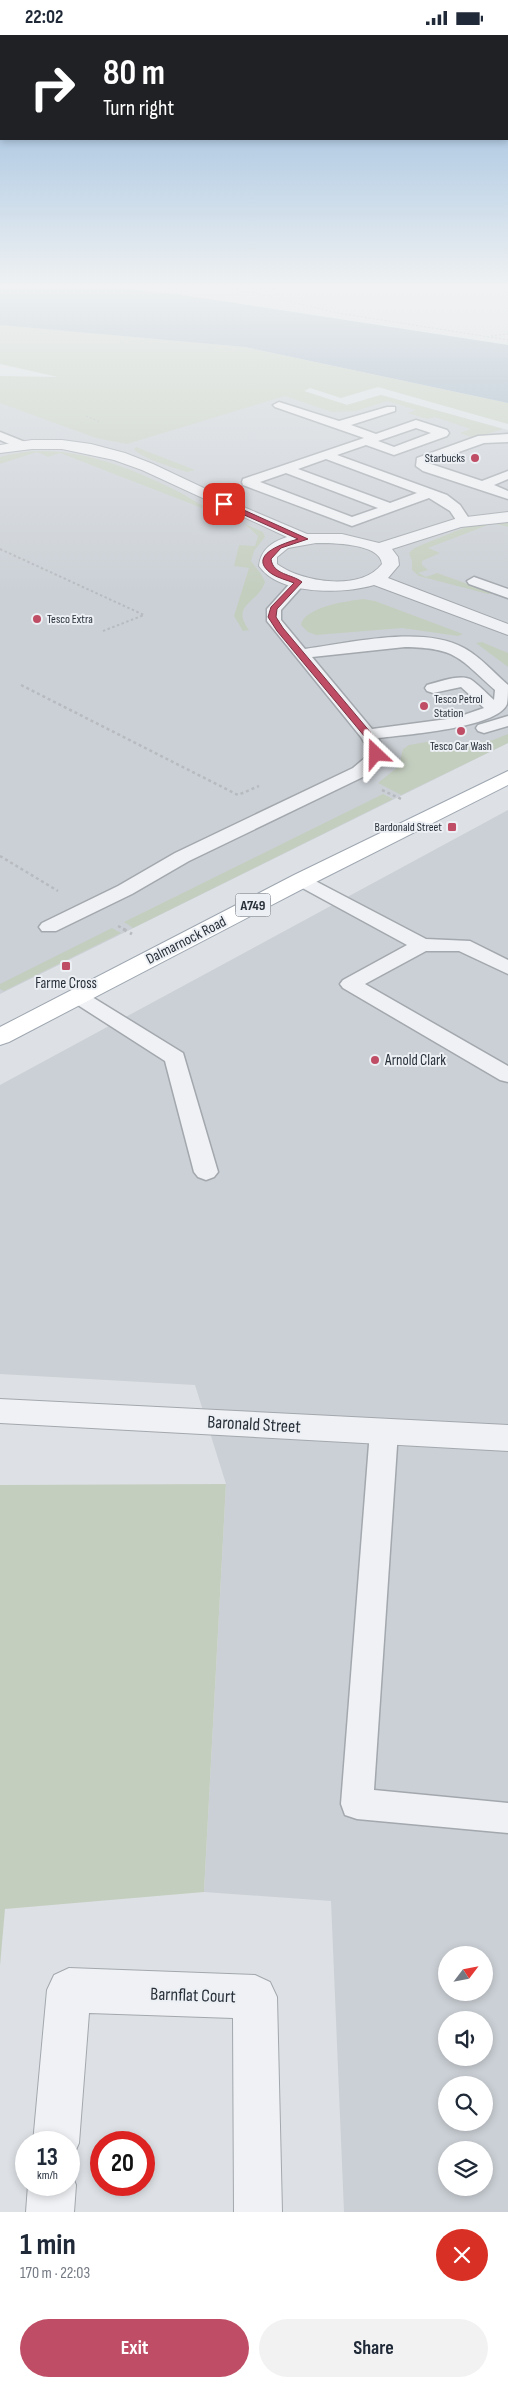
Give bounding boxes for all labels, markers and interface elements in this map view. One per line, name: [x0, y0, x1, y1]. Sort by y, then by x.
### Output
text: 22:02: [25, 6, 63, 29]
text: 80 m: [103, 52, 165, 95]
icon: right: [20, 55, 85, 120]
text: Turn right: [103, 95, 174, 122]
place label: Starbucks: [425, 451, 465, 466]
marker: Starbucks: [469, 452, 481, 464]
pin: [203, 483, 245, 525]
icon: arrive: [210, 490, 238, 518]
place label: Tesco Extra: [47, 612, 93, 627]
marker: Tesco Extra: [31, 613, 43, 625]
place label: Tesco Petrol Station: [434, 692, 483, 721]
marker: Tesco Petrol Station: [418, 700, 430, 712]
marker: Tesco Car Wash: [455, 725, 467, 737]
position arrow: [349, 727, 401, 779]
place label: Tesco Car Wash: [430, 739, 492, 754]
place label: Bardonald Street: [375, 820, 442, 835]
marker: Bardonald Street: [446, 821, 458, 833]
road number: A749: [236, 893, 270, 917]
street label: Dalmarnock Road: [143, 912, 229, 969]
marker: Farme Cross: [60, 960, 72, 972]
place label: Farme Cross: [35, 974, 97, 993]
place label: Arnold Clark: [384, 1051, 446, 1070]
marker: Arnold Clark: [369, 1054, 381, 1066]
street label: Baronald Street: [207, 1412, 302, 1437]
north arrow: [438, 1946, 492, 2001]
map controls: [438, 1946, 493, 2196]
street label: Barnflat Court: [150, 1984, 237, 2008]
button: sound: [438, 2011, 493, 2066]
button: search: [438, 2076, 493, 2131]
speed limit sign: 20: [90, 2131, 155, 2196]
button: layers: [438, 2141, 493, 2196]
text: 13: [37, 2142, 58, 2173]
text: km/h: [37, 2168, 58, 2183]
text: 1 min: [20, 2227, 76, 2263]
button: close: [436, 2229, 488, 2281]
text: 170 m · 22:03: [20, 2264, 90, 2283]
button: Exit: [20, 2319, 249, 2377]
button: Share: [259, 2319, 488, 2377]

